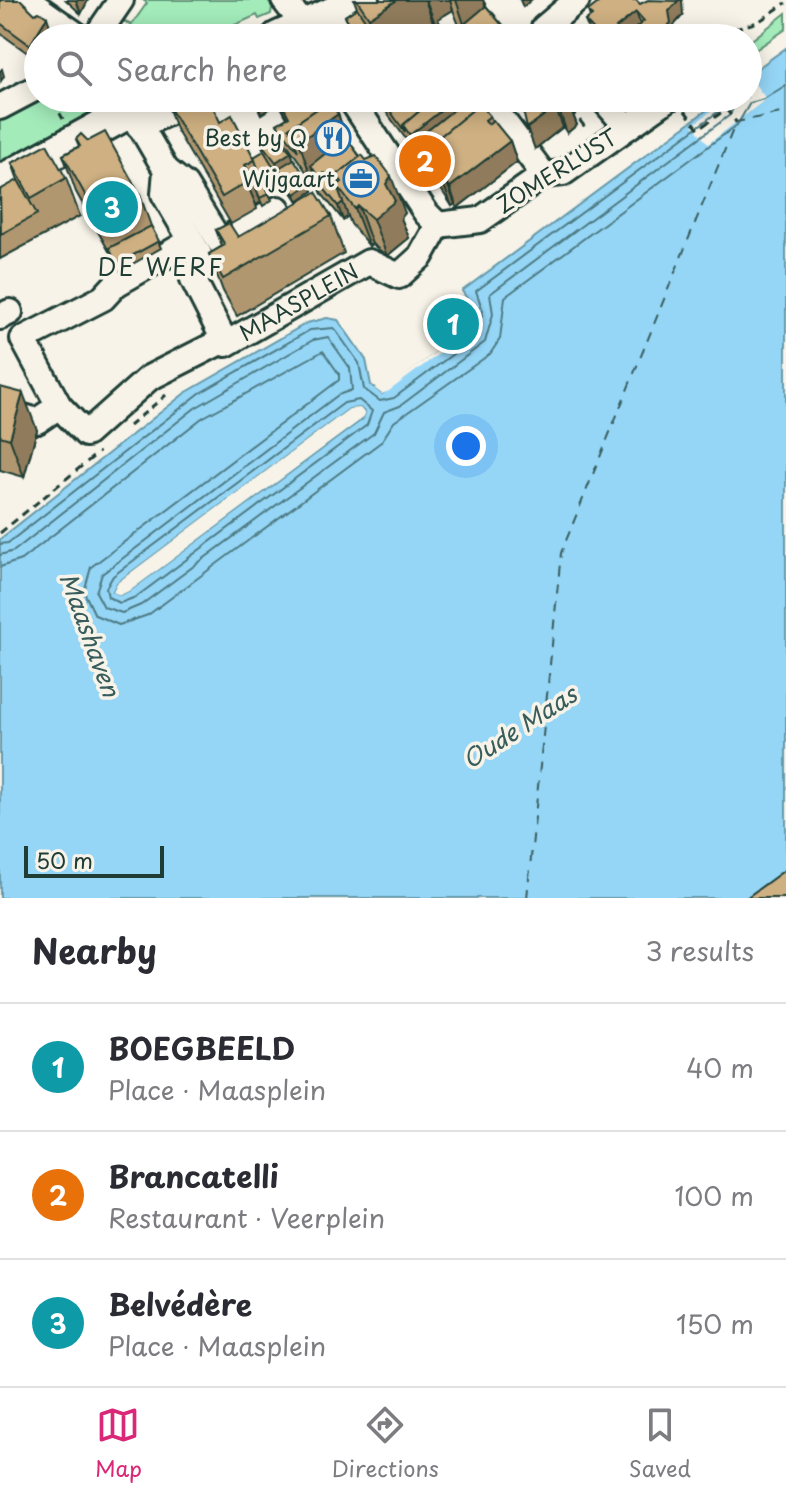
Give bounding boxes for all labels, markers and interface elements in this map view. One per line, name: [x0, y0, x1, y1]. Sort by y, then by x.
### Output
search box: [24, 24, 762, 112]
icon: search: [52, 46, 96, 90]
text: Search here: [116, 46, 288, 91]
restaurant icon: Best by Q: [314, 119, 352, 157]
street label: ZOMERLUST: [489, 119, 623, 220]
place label: Best by Q: [205, 120, 307, 153]
pin: 2: [399, 131, 451, 191]
office icon: Wijgaart: [342, 160, 380, 198]
place label: Wijgaart: [242, 161, 335, 194]
pin: 3: [86, 177, 138, 237]
district label: DE WERF: [98, 248, 224, 284]
street label: MAASPLEIN: [232, 254, 364, 348]
pin: 1: [427, 294, 479, 354]
your location: [446, 426, 486, 466]
water label: Maashaven: [52, 567, 130, 703]
water label: Oude Maas: [455, 675, 585, 777]
scale bar: [24, 842, 164, 878]
text: 50 m: [36, 843, 93, 876]
text: Nearby: [32, 924, 157, 976]
text: 3 results: [646, 931, 754, 970]
text: BOEGBEELD: [108, 1025, 295, 1070]
text: 1: [52, 1048, 64, 1087]
text: 40 m: [686, 1048, 754, 1087]
text: Place · Maasplein: [108, 1070, 326, 1109]
text: Brancatelli: [108, 1153, 279, 1198]
text: 2: [49, 1176, 67, 1215]
text: 100 m: [674, 1176, 754, 1215]
text: Restaurant · Veerplein: [108, 1198, 385, 1237]
text: Belvédère: [108, 1281, 252, 1326]
text: 3: [49, 1304, 67, 1343]
text: 150 m: [676, 1304, 754, 1343]
text: Place · Maasplein: [108, 1326, 326, 1365]
tab: Map: [95, 1403, 142, 1484]
tab: Directions: [332, 1403, 439, 1484]
tab: Saved: [629, 1403, 691, 1484]

